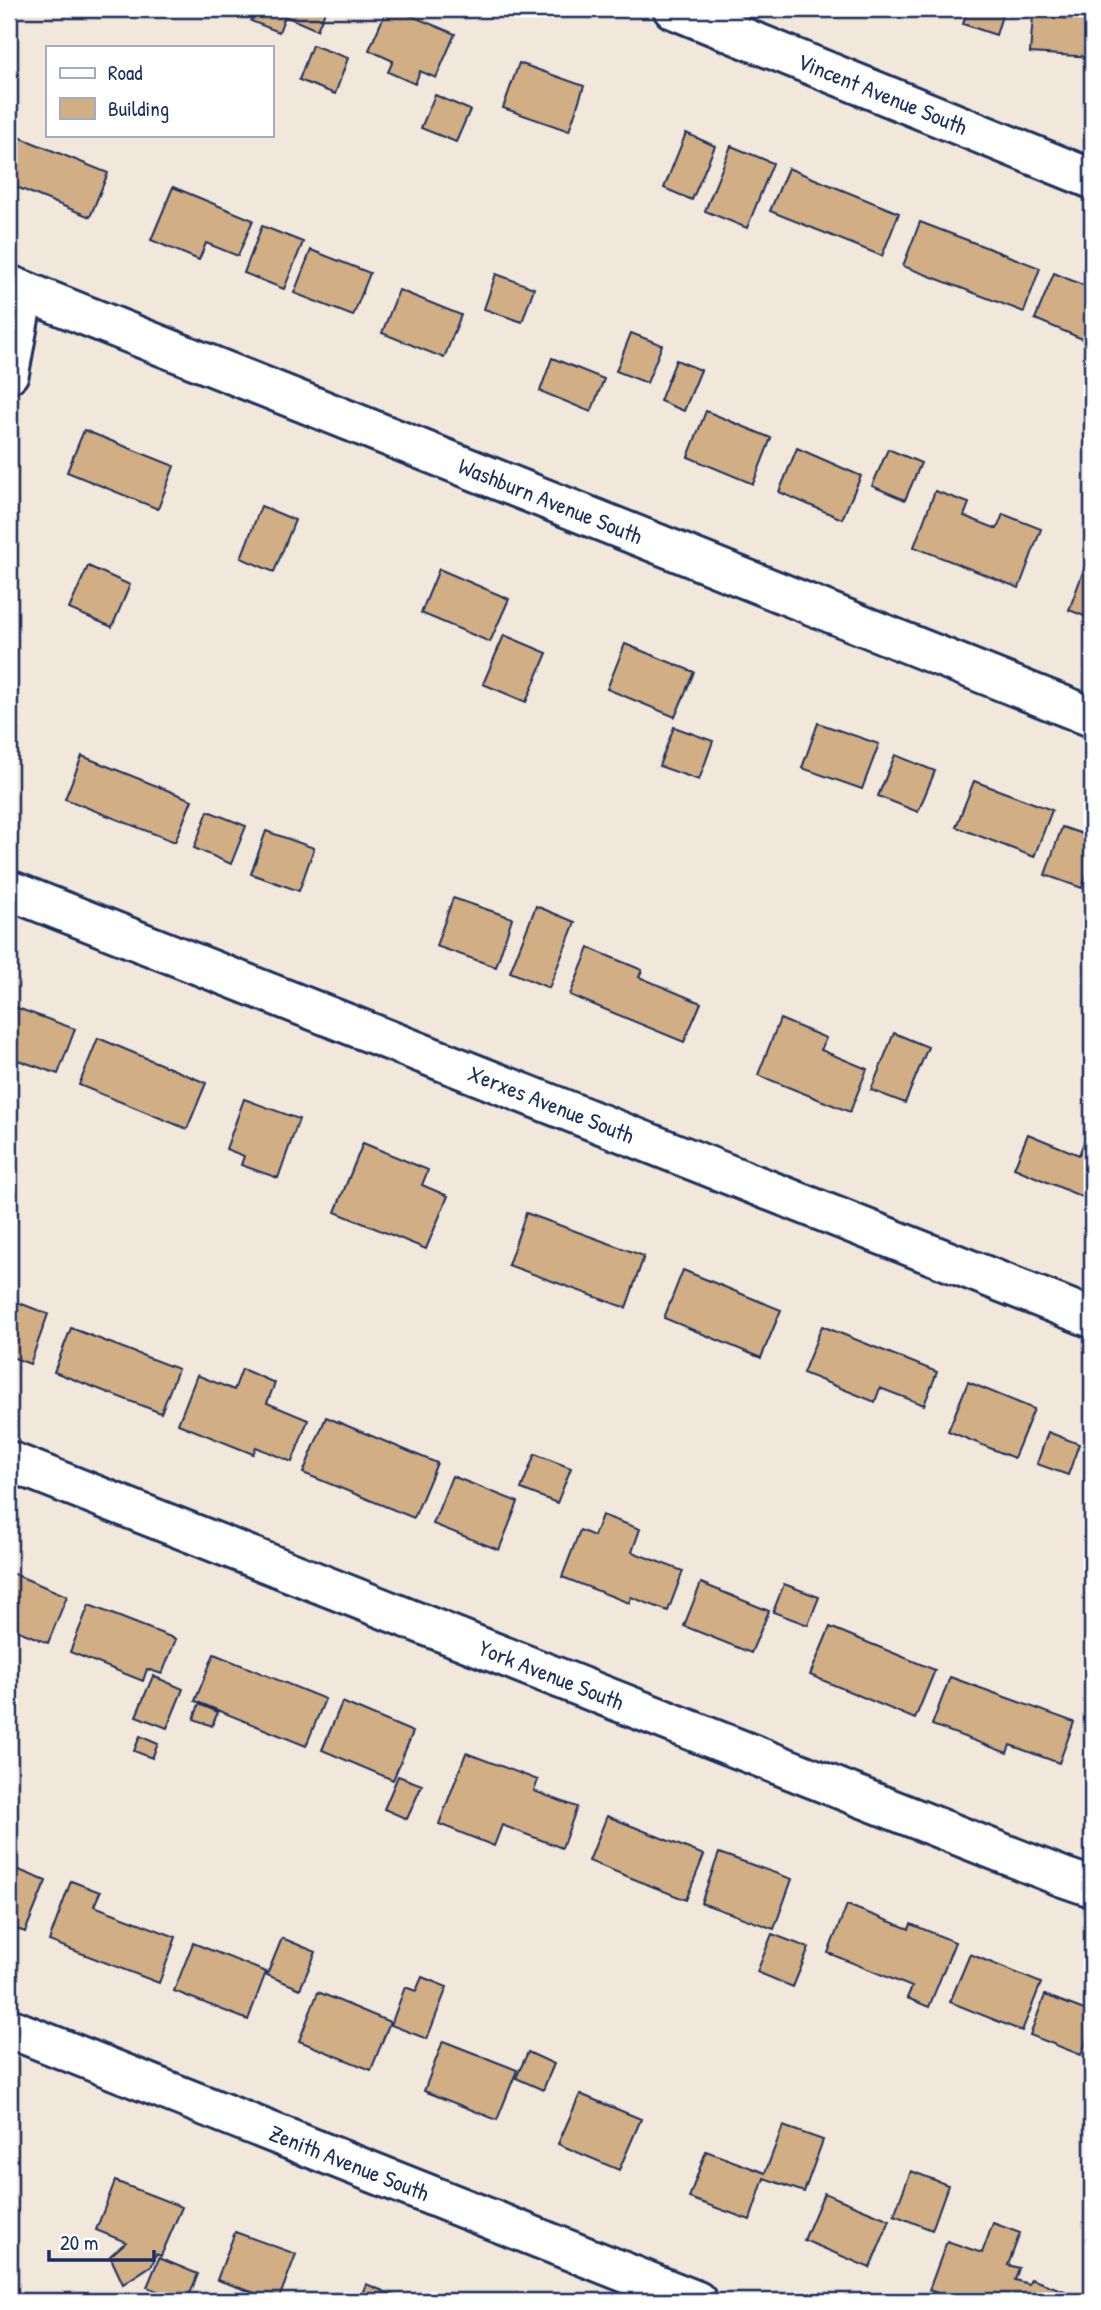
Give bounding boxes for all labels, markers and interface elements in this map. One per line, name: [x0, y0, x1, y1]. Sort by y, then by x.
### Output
street label: Vincent Avenue South: [793, 45, 972, 142]
legend: [46, 46, 273, 136]
text: Road: [108, 58, 142, 87]
text: Building: [108, 94, 169, 123]
street label: Washburn Avenue South: [454, 450, 647, 551]
street label: Xerxes Avenue South: [464, 1057, 639, 1151]
street label: York Avenue South: [474, 1632, 629, 1717]
street label: Zenith Avenue South: [265, 2117, 434, 2208]
scale bar: [49, 2219, 154, 2263]
text: 20 m: [60, 2228, 98, 2257]

